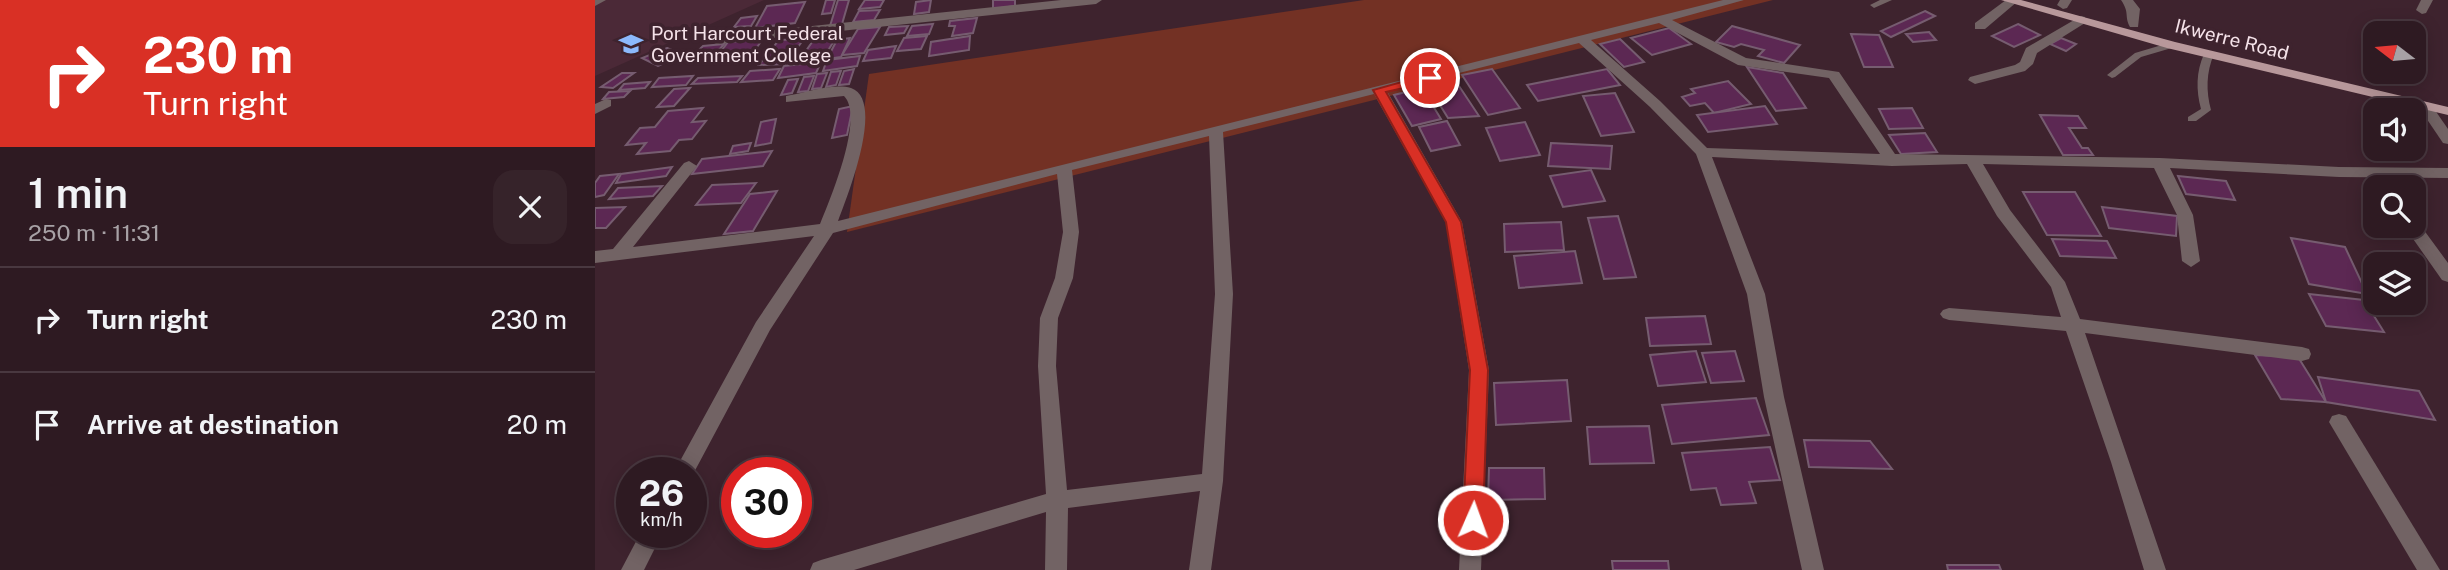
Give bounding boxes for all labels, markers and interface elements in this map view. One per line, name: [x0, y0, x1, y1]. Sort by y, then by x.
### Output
street label: Ikwerre Road: [2173, 14, 2291, 64]
north arrow: [2363, 21, 2425, 84]
map controls: [2363, 21, 2426, 315]
place label: Port Harcourt Federal Government College: [651, 22, 844, 66]
text: 230 m: [143, 26, 293, 84]
icon: right: [28, 28, 119, 119]
school or university icon: Port Harcourt Federal Government College: [617, 30, 645, 58]
pin: [1400, 48, 1460, 108]
icon: arrive: [1411, 59, 1449, 97]
text: Turn right: [143, 85, 288, 122]
button: sound: [2363, 98, 2426, 161]
text: 1 min: [28, 168, 128, 217]
button: close: [493, 170, 567, 244]
button: search: [2363, 175, 2426, 238]
text: 250 m · 11:31: [28, 219, 160, 246]
button: layers: [2363, 252, 2426, 315]
icon: right: [28, 301, 66, 339]
text: Turn right: [87, 304, 209, 335]
text: 230 m: [491, 304, 567, 335]
icon: arrive: [28, 406, 66, 444]
text: Arrive at destination: [87, 409, 339, 440]
text: 20 m: [507, 409, 567, 440]
speed limit sign: 30: [721, 457, 812, 548]
text: 26: [639, 473, 684, 514]
position arrow: [1436, 483, 1510, 557]
text: km/h: [640, 509, 683, 530]

